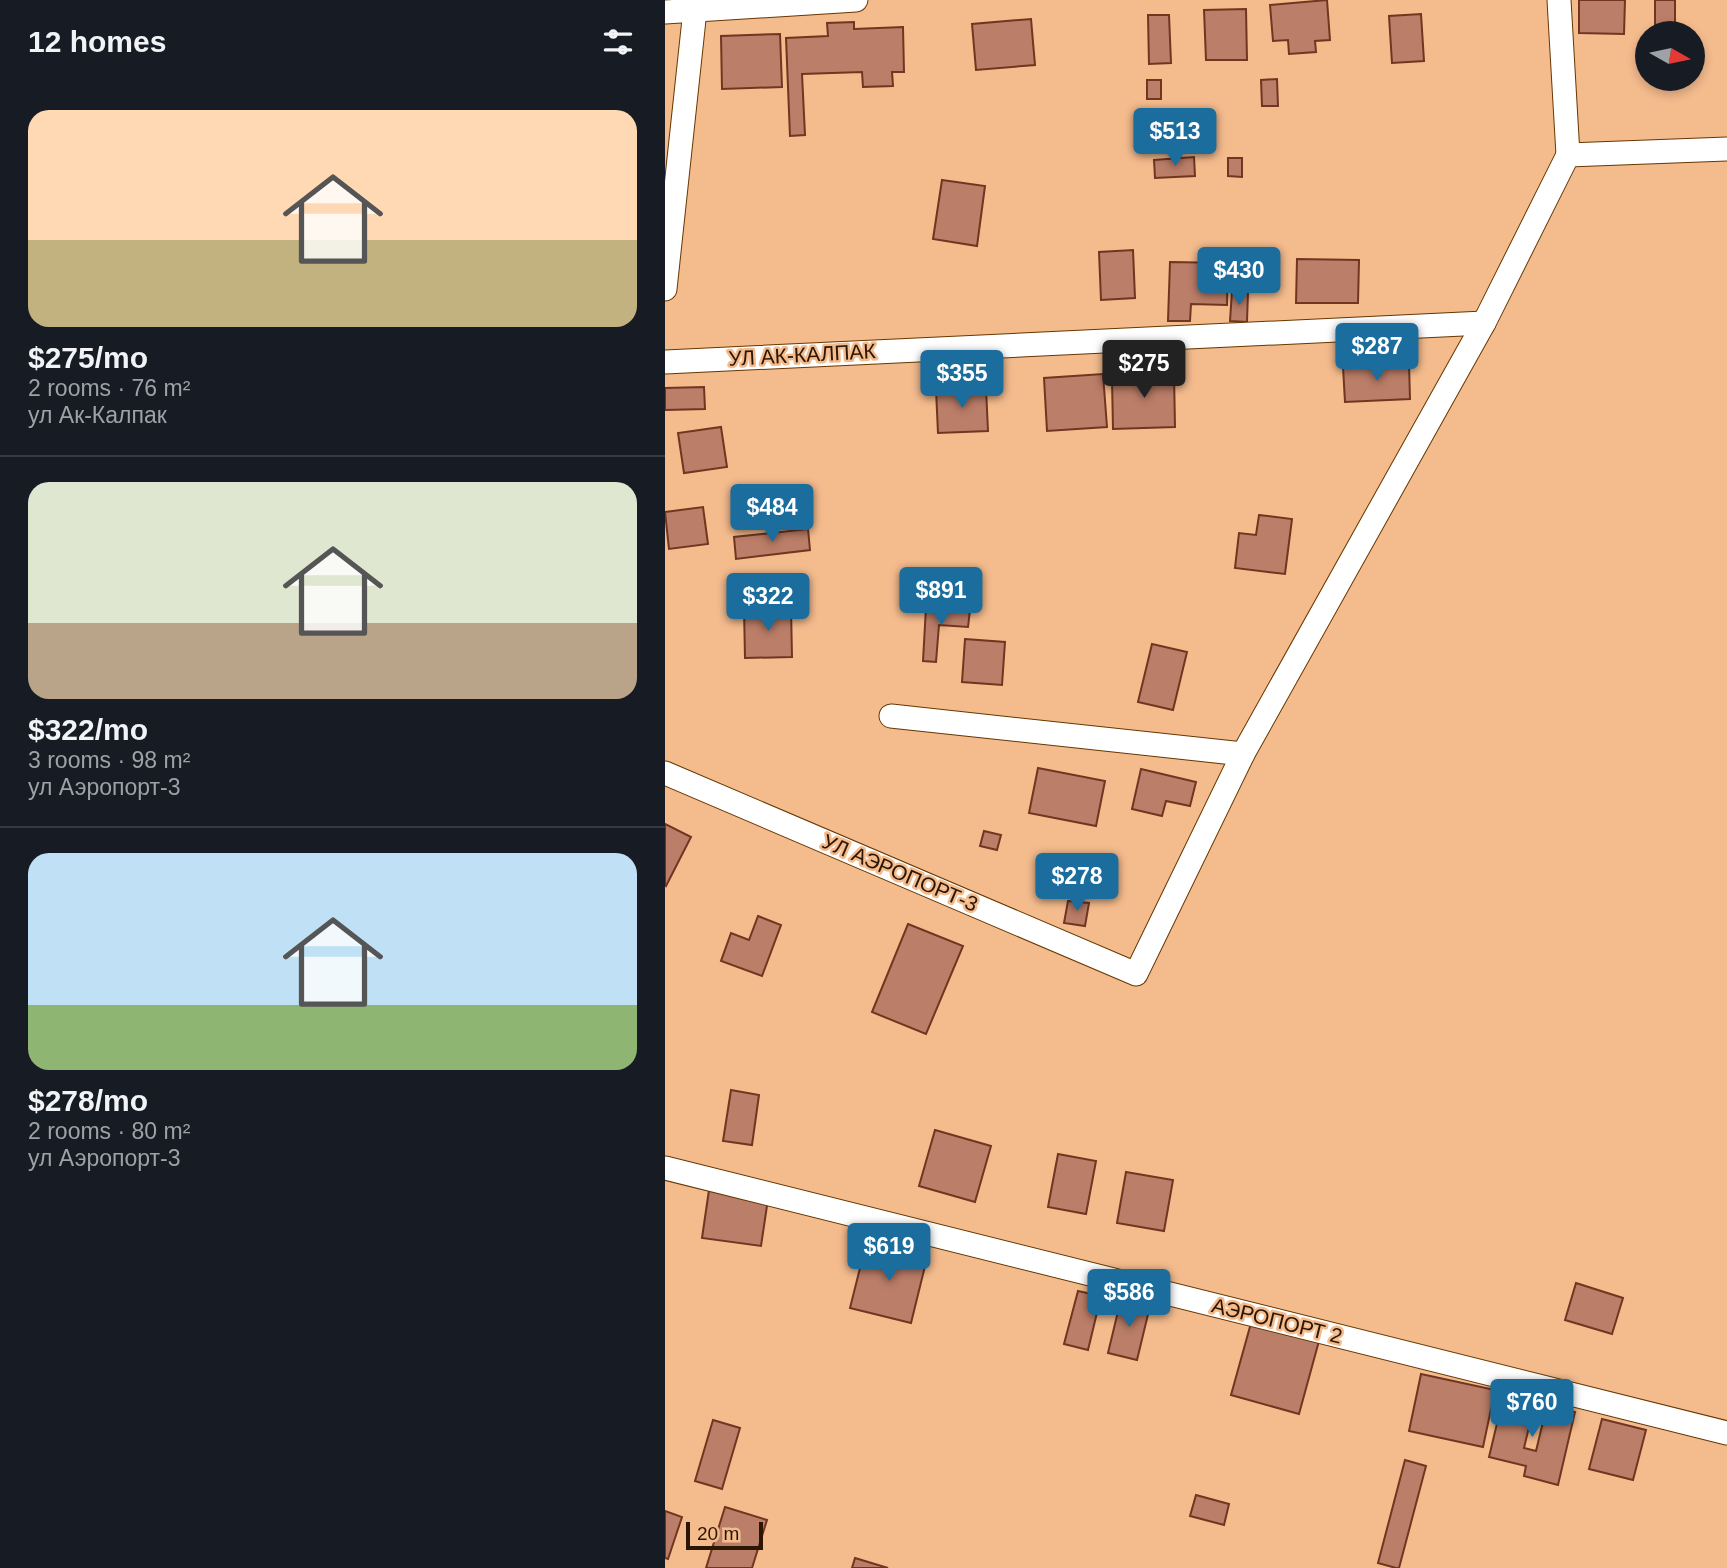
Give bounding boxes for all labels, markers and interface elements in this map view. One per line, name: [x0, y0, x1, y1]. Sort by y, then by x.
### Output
north arrow: [1635, 21, 1705, 91]
map controls: [1635, 21, 1705, 91]
icon: filters: [599, 23, 637, 61]
text: 12 homes: [28, 25, 166, 58]
pin: $513: [1134, 108, 1216, 168]
text: $513: [1149, 118, 1201, 144]
icon: home: [270, 156, 396, 282]
pin: $430: [1198, 247, 1280, 307]
text: $430: [1213, 257, 1265, 283]
pin: $287: [1336, 324, 1418, 383]
text: $287: [1351, 333, 1403, 359]
street label: УЛ АК-КАЛПАК: [728, 339, 877, 370]
pin: $275: [1103, 340, 1185, 400]
text: $275/mo: [28, 341, 148, 374]
pin: $355: [921, 350, 1003, 410]
text: $275: [1118, 350, 1170, 376]
text: $355: [936, 360, 988, 386]
text: 2 rooms · 76 m²: [28, 375, 190, 401]
text: ул Ак-Калпак: [28, 402, 167, 428]
pin: $484: [731, 484, 813, 544]
text: $484: [746, 494, 798, 520]
icon: home: [270, 528, 396, 654]
pin: $891: [900, 568, 982, 627]
pin: $322: [727, 574, 809, 633]
text: $891: [915, 577, 967, 603]
text: $322: [742, 583, 794, 609]
text: $322/mo: [28, 713, 148, 746]
text: 3 rooms · 98 m²: [28, 747, 190, 773]
text: ул Аэропорт-3: [28, 774, 181, 800]
street label: УЛ АЭРОПОРТ-3: [819, 829, 981, 916]
pin: $278: [1036, 853, 1118, 913]
text: $278: [1051, 863, 1103, 889]
icon: home: [270, 899, 396, 1025]
text: $278/mo: [28, 1084, 148, 1117]
text: 2 rooms · 80 m²: [28, 1118, 190, 1144]
text: ул Аэропорт-3: [28, 1145, 181, 1171]
pin: $619: [848, 1224, 930, 1283]
text: $619: [863, 1233, 915, 1259]
pin: $586: [1088, 1270, 1170, 1329]
text: $586: [1103, 1279, 1155, 1305]
street label: АЭРОПОРТ 2: [1210, 1293, 1345, 1348]
pin: $760: [1491, 1380, 1573, 1439]
text: $760: [1506, 1389, 1558, 1415]
scale bar: [686, 1519, 763, 1551]
text: 20 m: [697, 1523, 739, 1544]

